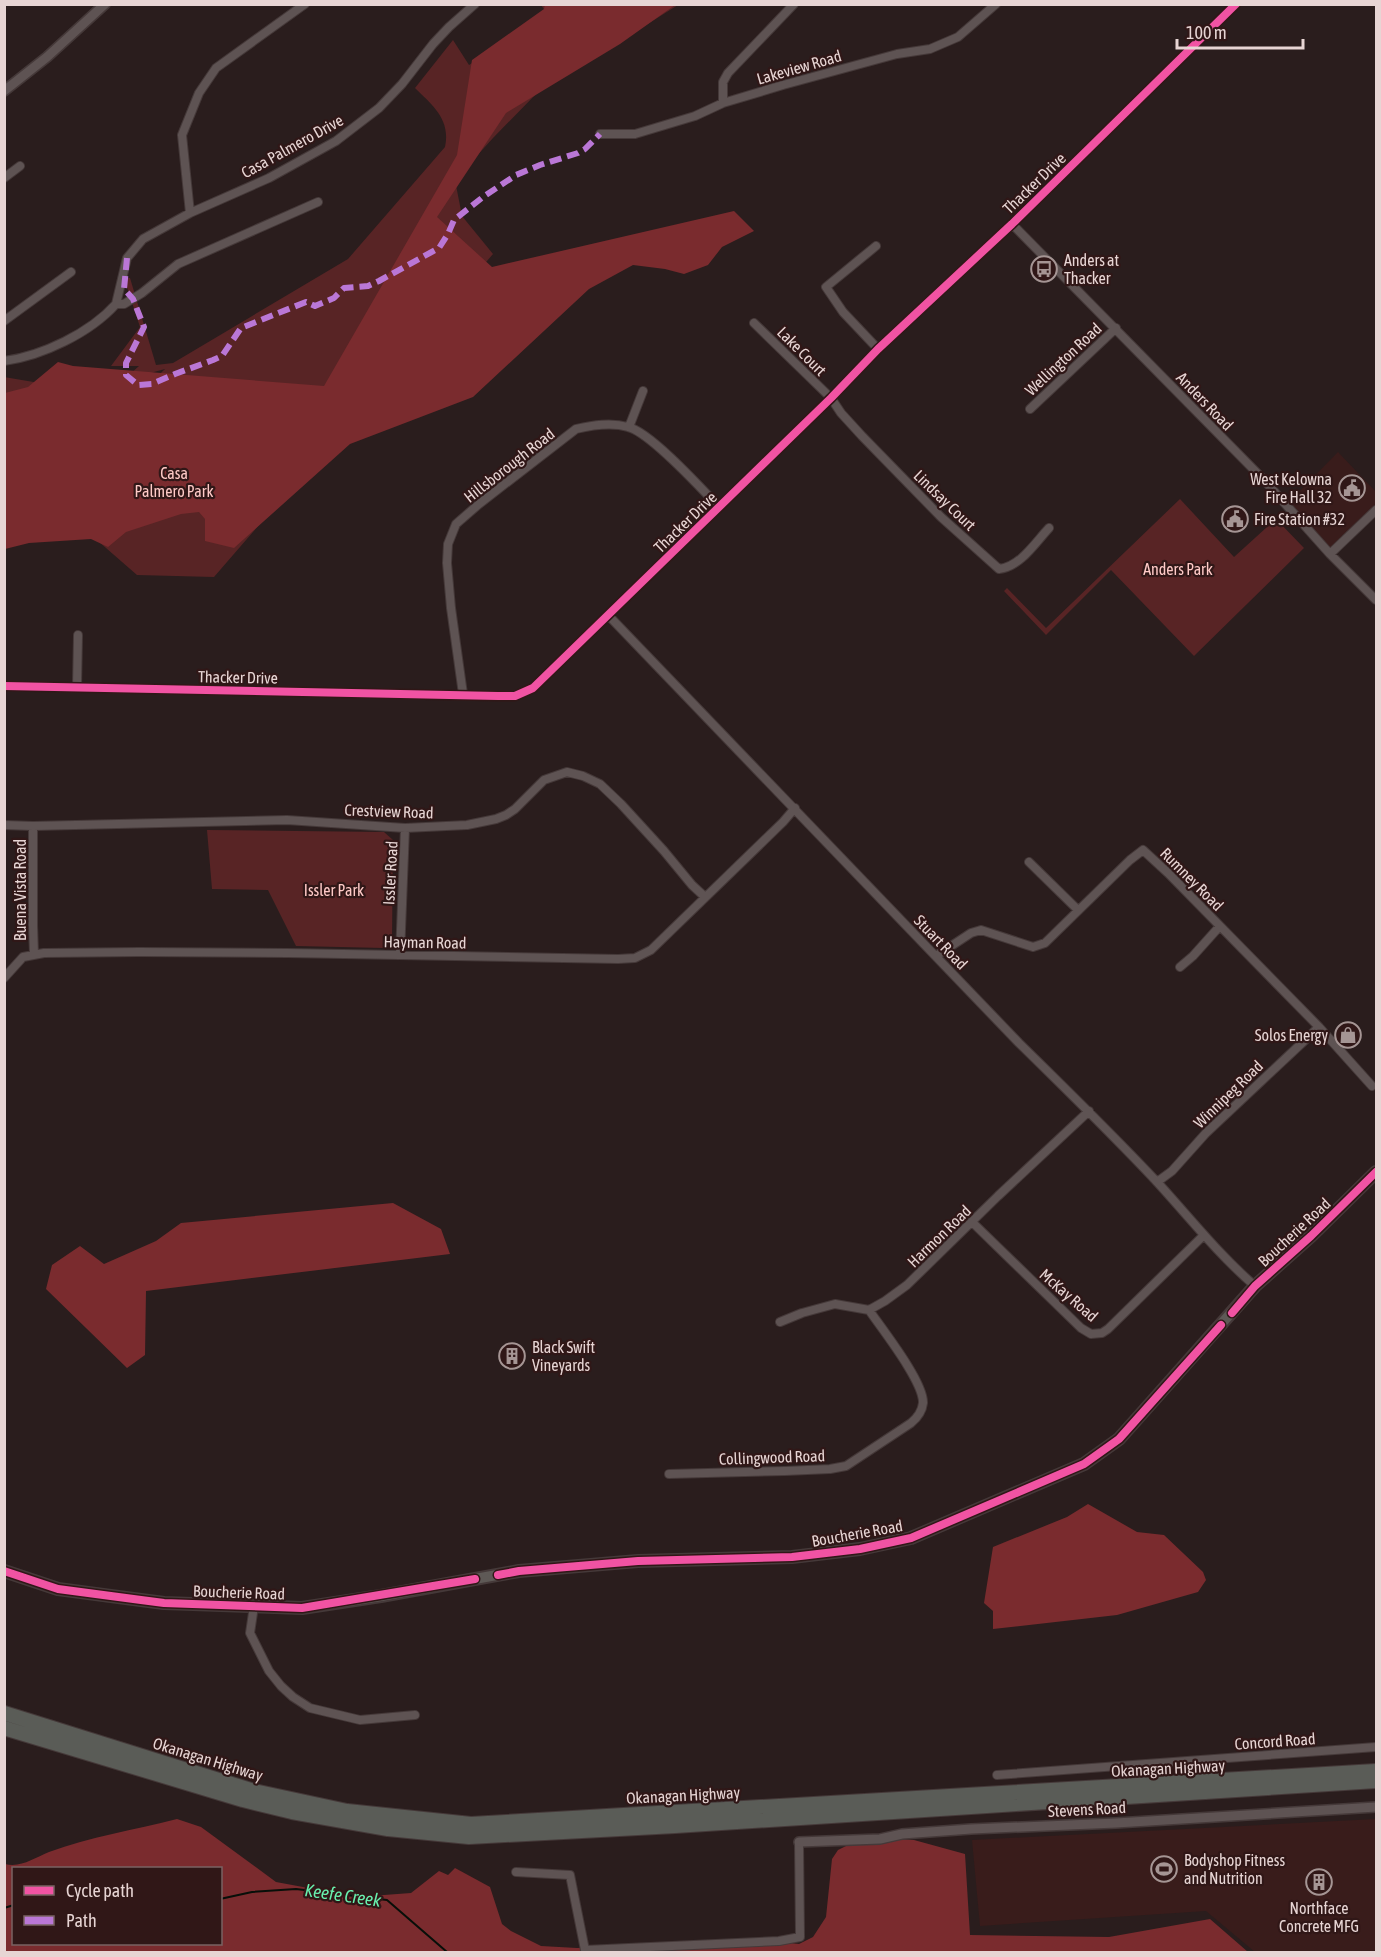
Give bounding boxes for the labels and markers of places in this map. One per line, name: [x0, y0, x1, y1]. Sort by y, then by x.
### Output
place label: Anders at Thacker: [1064, 251, 1119, 287]
bus stop icon: Anders at Thacker: [1029, 254, 1059, 284]
place label: West Kelowna Fire Hall 32: [1250, 470, 1332, 506]
public building icon: West Kelowna Fire Hall 32: [1337, 473, 1367, 503]
public building icon: Fire Station #32: [1220, 504, 1250, 534]
place label: Fire Station #32: [1254, 510, 1345, 528]
shop icon: Solos Energy: [1333, 1020, 1363, 1050]
place label: Solos Energy: [1255, 1026, 1328, 1045]
place label: Black Swift Vineyards: [532, 1338, 596, 1375]
building icon: Black Swift Vineyards: [497, 1341, 527, 1371]
place label: Bodyshop Fitness and Nutrition: [1184, 1851, 1285, 1887]
sports icon: Bodyshop Fitness and Nutrition: [1149, 1854, 1179, 1884]
building icon: Northface Concrete MFG: [1304, 1867, 1334, 1897]
place label: Northface Concrete MFG: [1279, 1899, 1359, 1935]

